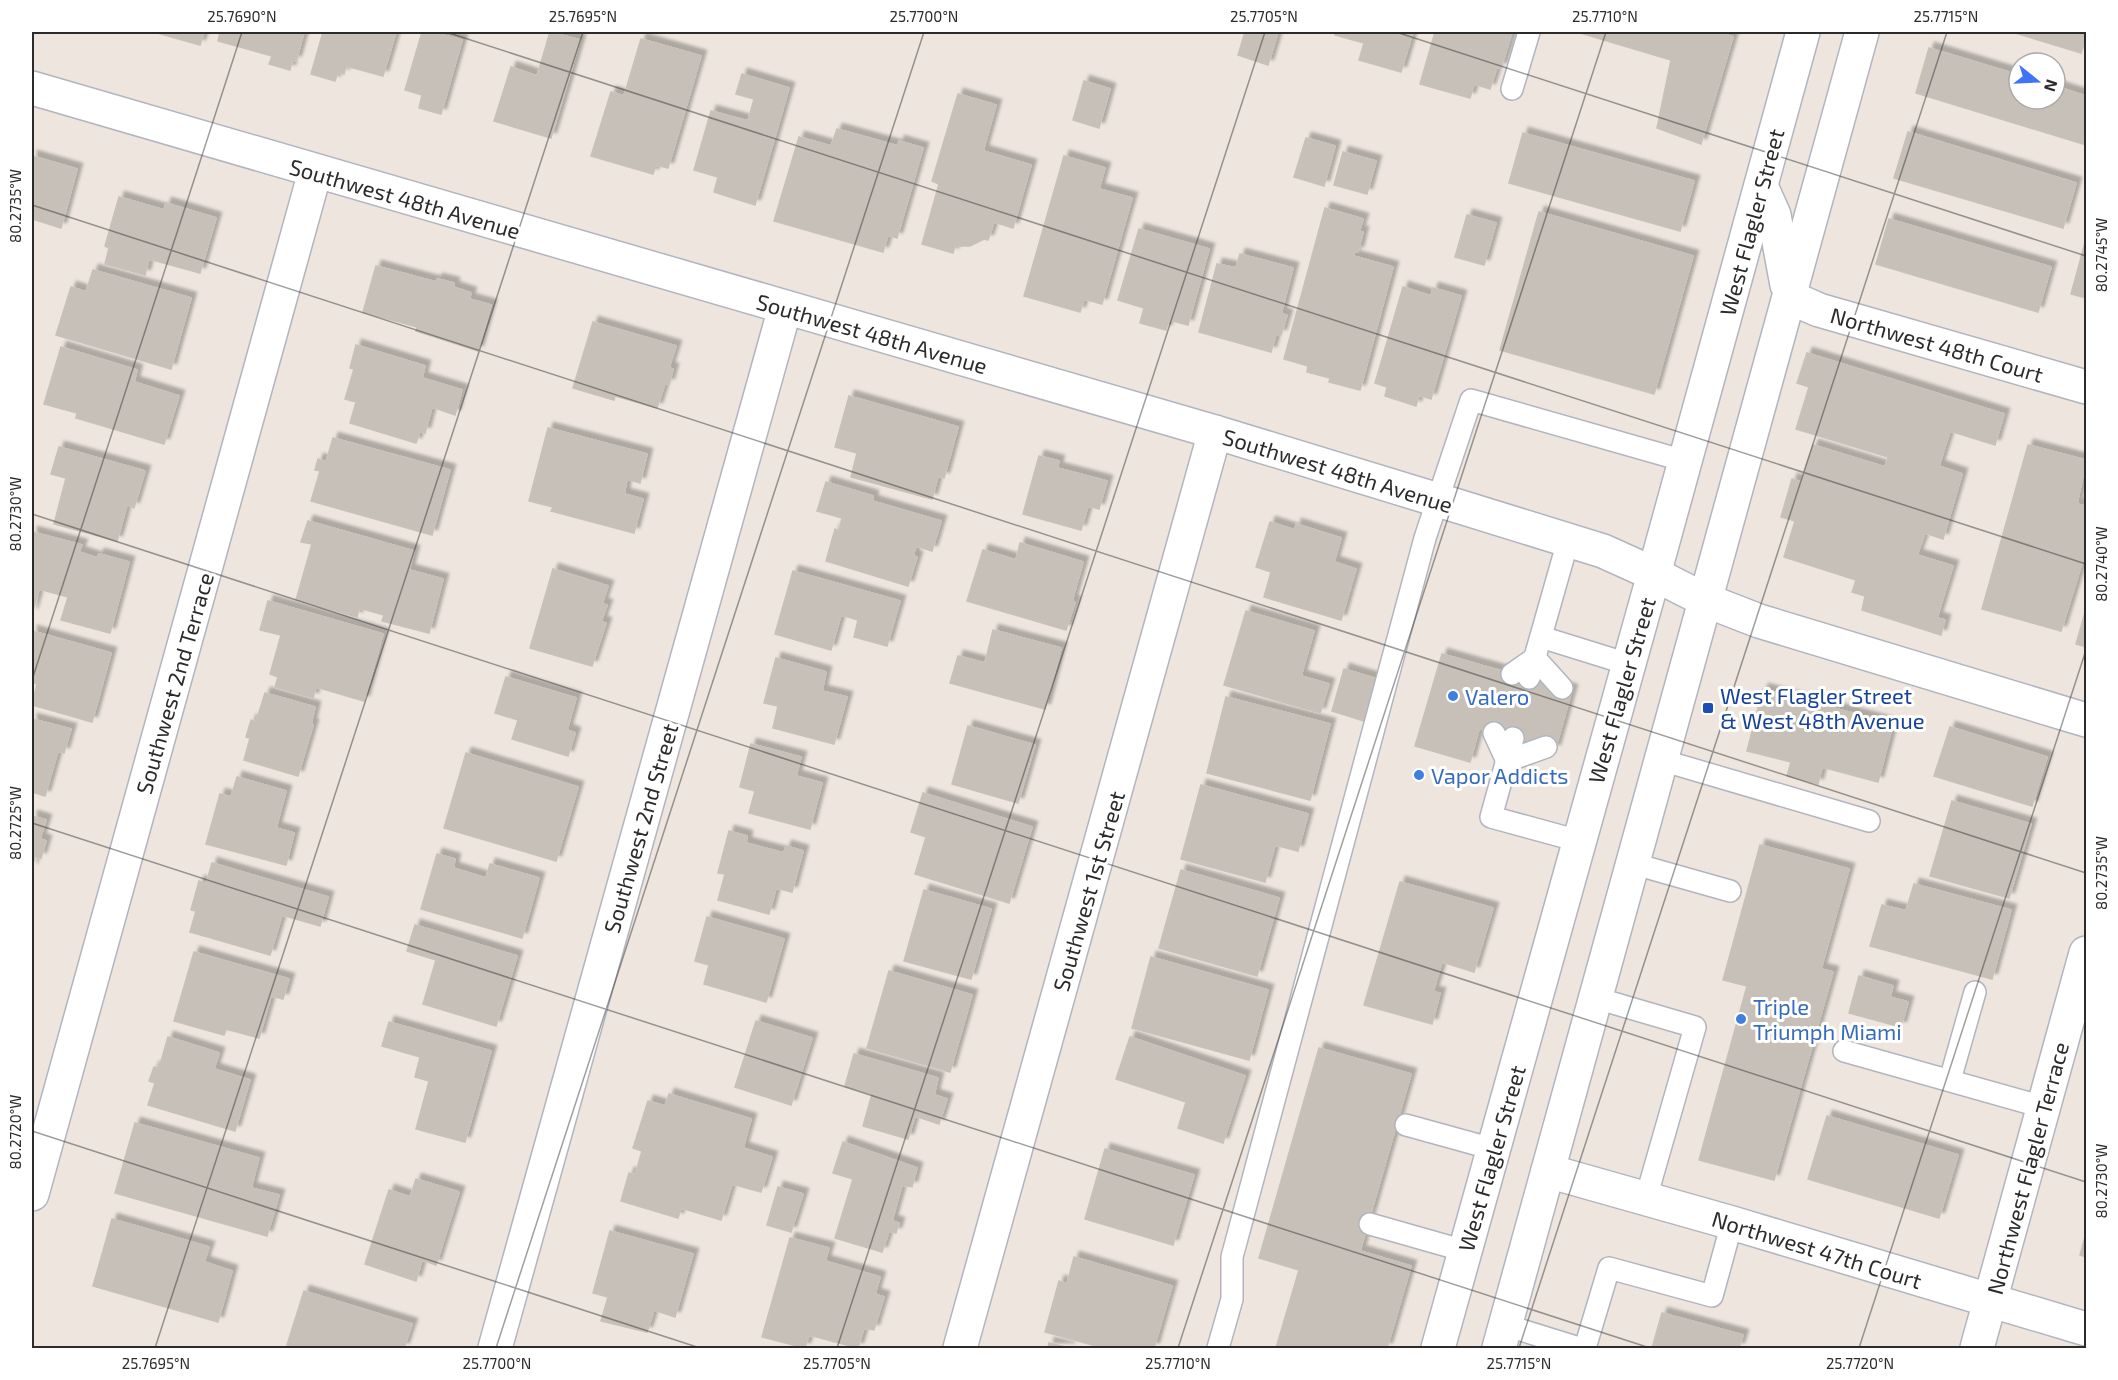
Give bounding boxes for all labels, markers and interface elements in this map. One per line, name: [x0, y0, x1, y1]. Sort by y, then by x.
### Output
text: 25.7690°N: [207, 7, 277, 25]
text: 25.7695°N: [549, 7, 617, 25]
text: 25.7700°N: [890, 7, 958, 25]
text: 25.7705°N: [1230, 7, 1298, 25]
text: 25.7710°N: [1572, 7, 1638, 25]
text: 25.7715°N: [1914, 7, 1978, 25]
north arrow: [2007, 51, 2067, 111]
text: N: [2041, 77, 2063, 94]
street label: West Flagler Street: [1714, 126, 1788, 318]
street label: Southwest 48th Avenue: [287, 153, 523, 243]
text: 80.2735°W: [6, 169, 24, 243]
text: 80.2745°W: [2092, 218, 2110, 292]
street label: Southwest 48th Avenue: [754, 288, 990, 378]
street label: Northwest 48th Court: [1828, 301, 2046, 387]
street label: Southwest 48th Avenue: [1220, 423, 1456, 517]
text: 80.2730°W: [6, 477, 24, 551]
text: 80.2740°W: [2092, 526, 2110, 602]
street label: Southwest 2nd Terrace: [130, 569, 218, 797]
street label: West Flagler Street: [1582, 594, 1660, 786]
place label: West Flagler Street & West 48th Avenue: [1720, 682, 1925, 733]
place label: Valero: [1465, 683, 1529, 709]
marker: Valero: [1446, 689, 1460, 703]
marker: West Flagler Street & West 48th Avenue: [1701, 701, 1715, 715]
street label: Southwest 2nd Street: [598, 720, 682, 936]
place label: Vapor Addicts: [1431, 762, 1569, 788]
marker: Vapor Addicts: [1412, 768, 1426, 782]
text: 80.2725°W: [6, 786, 24, 860]
street label: Southwest 1st Street: [1047, 788, 1129, 994]
text: 80.2735°W: [2092, 836, 2110, 910]
place label: Triple Triumph Miami: [1753, 993, 1902, 1044]
marker: Triple Triumph Miami: [1734, 1012, 1748, 1026]
street label: Northwest Flagler Terrace: [1981, 1039, 2073, 1297]
street label: West Flagler Street: [1452, 1062, 1530, 1254]
text: 80.2720°W: [6, 1095, 24, 1169]
text: 80.2730°W: [2092, 1144, 2110, 1218]
street label: Northwest 47th Court: [1709, 1205, 1925, 1293]
text: 25.7695°N: [122, 1354, 190, 1372]
text: 25.7700°N: [463, 1354, 531, 1372]
text: 25.7705°N: [803, 1354, 871, 1372]
text: 25.7710°N: [1145, 1354, 1211, 1372]
text: 25.7715°N: [1487, 1354, 1551, 1372]
text: 25.7720°N: [1826, 1354, 1894, 1372]

